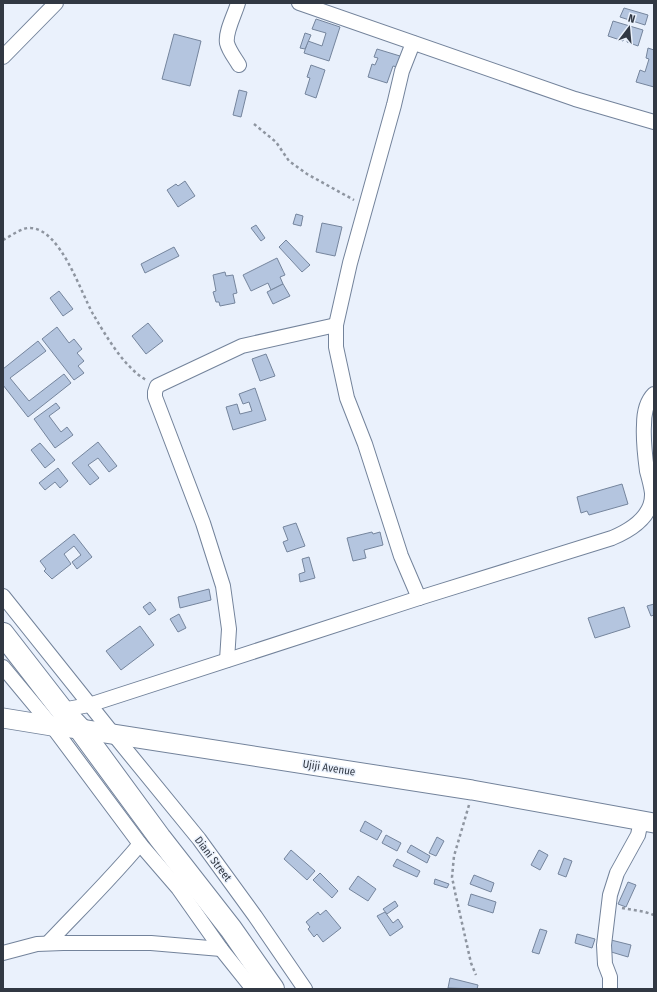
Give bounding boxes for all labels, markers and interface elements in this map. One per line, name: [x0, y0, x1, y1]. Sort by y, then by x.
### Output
north arrow: [609, 8, 649, 48]
text: N: [627, 12, 637, 26]
street label: Ujiji Avenue: [302, 757, 356, 779]
street label: Diani Street: [192, 834, 234, 884]

